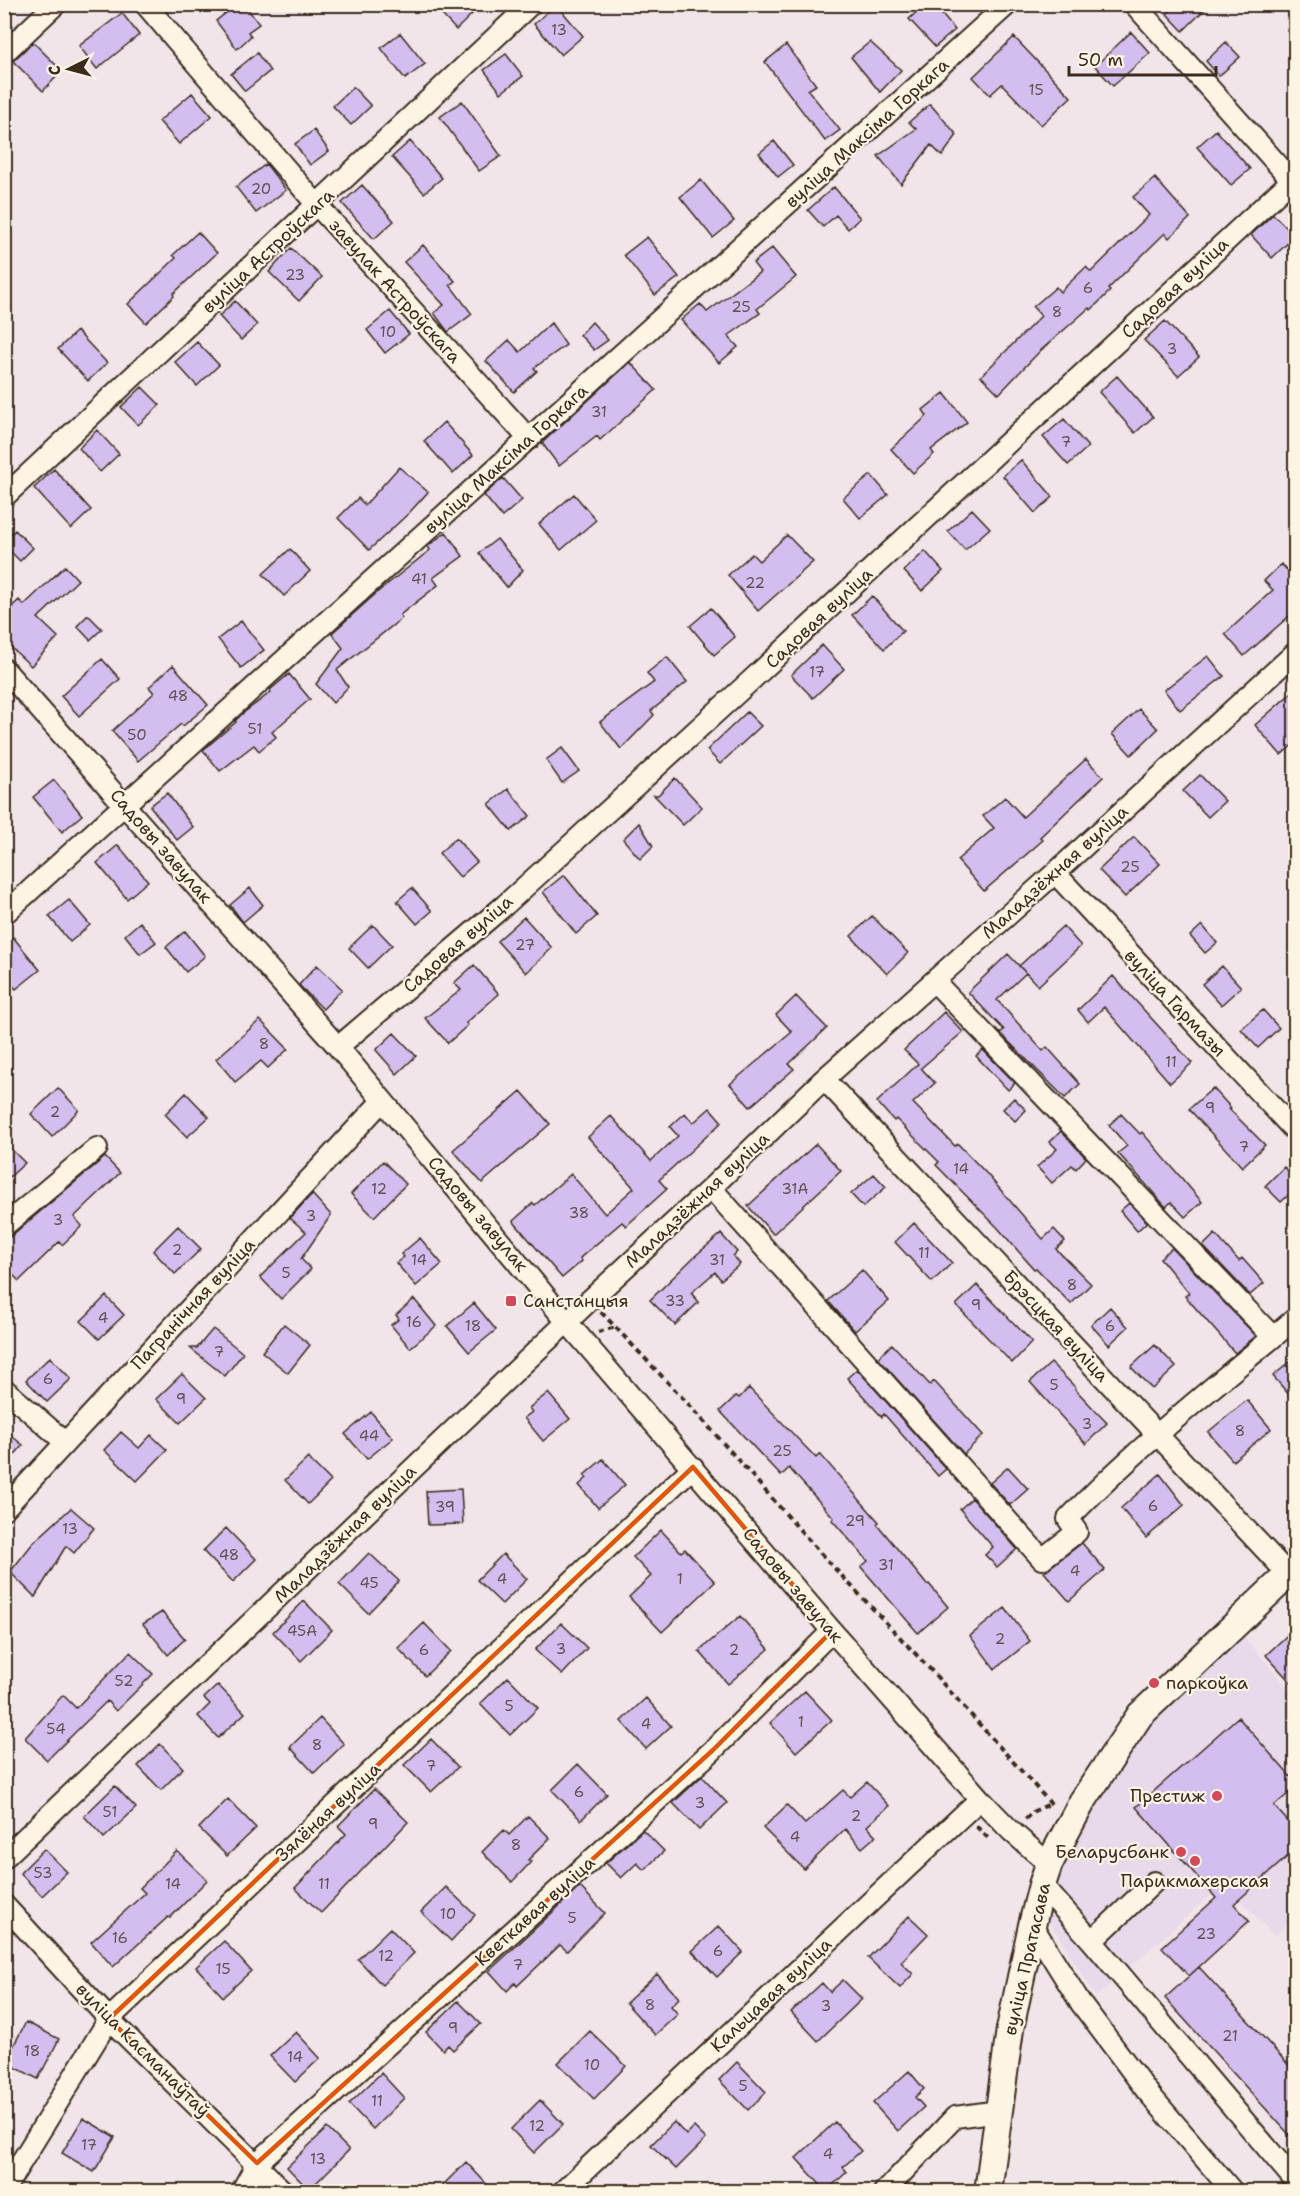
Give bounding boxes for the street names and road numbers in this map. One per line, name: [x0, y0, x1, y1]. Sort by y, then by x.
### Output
street label: вуліца Максіма Горкага: [780, 53, 954, 213]
street label: вуліца Астроўскага: [197, 183, 339, 319]
street label: завулак Астроўскага: [324, 214, 466, 368]
street label: Садовая вуліца: [1116, 232, 1234, 344]
street label: вуліца Максіма Горкага: [419, 379, 593, 539]
street label: Садовая вуліца: [760, 562, 878, 674]
street label: Садовы завулак: [105, 784, 218, 909]
street label: Маладзёжная вуліца: [977, 800, 1133, 944]
street label: Садовая вуліца: [398, 890, 518, 998]
street label: вуліца Гармазы: [1119, 944, 1231, 1062]
street label: Маладзёжная вуліца: [620, 1127, 774, 1273]
street label: Садовы завулак: [422, 1151, 534, 1277]
street label: Пагранічная вуліца: [126, 1233, 260, 1375]
street label: Брэсцкая вуліца: [998, 1265, 1114, 1387]
street label: Маладзёжная вуліца: [269, 1460, 421, 1608]
street label: Садовы завулак: [737, 1522, 849, 1648]
street label: Зялёная вуліца: [270, 1757, 386, 1867]
street label: Кветкавая вуліца: [470, 1851, 600, 1971]
street label: вуліца Пратасава: [998, 1880, 1056, 2038]
street label: Кальцавая вуліца: [705, 1932, 837, 2058]
street label: вуліца Касманаўтаў: [71, 1978, 215, 2122]

